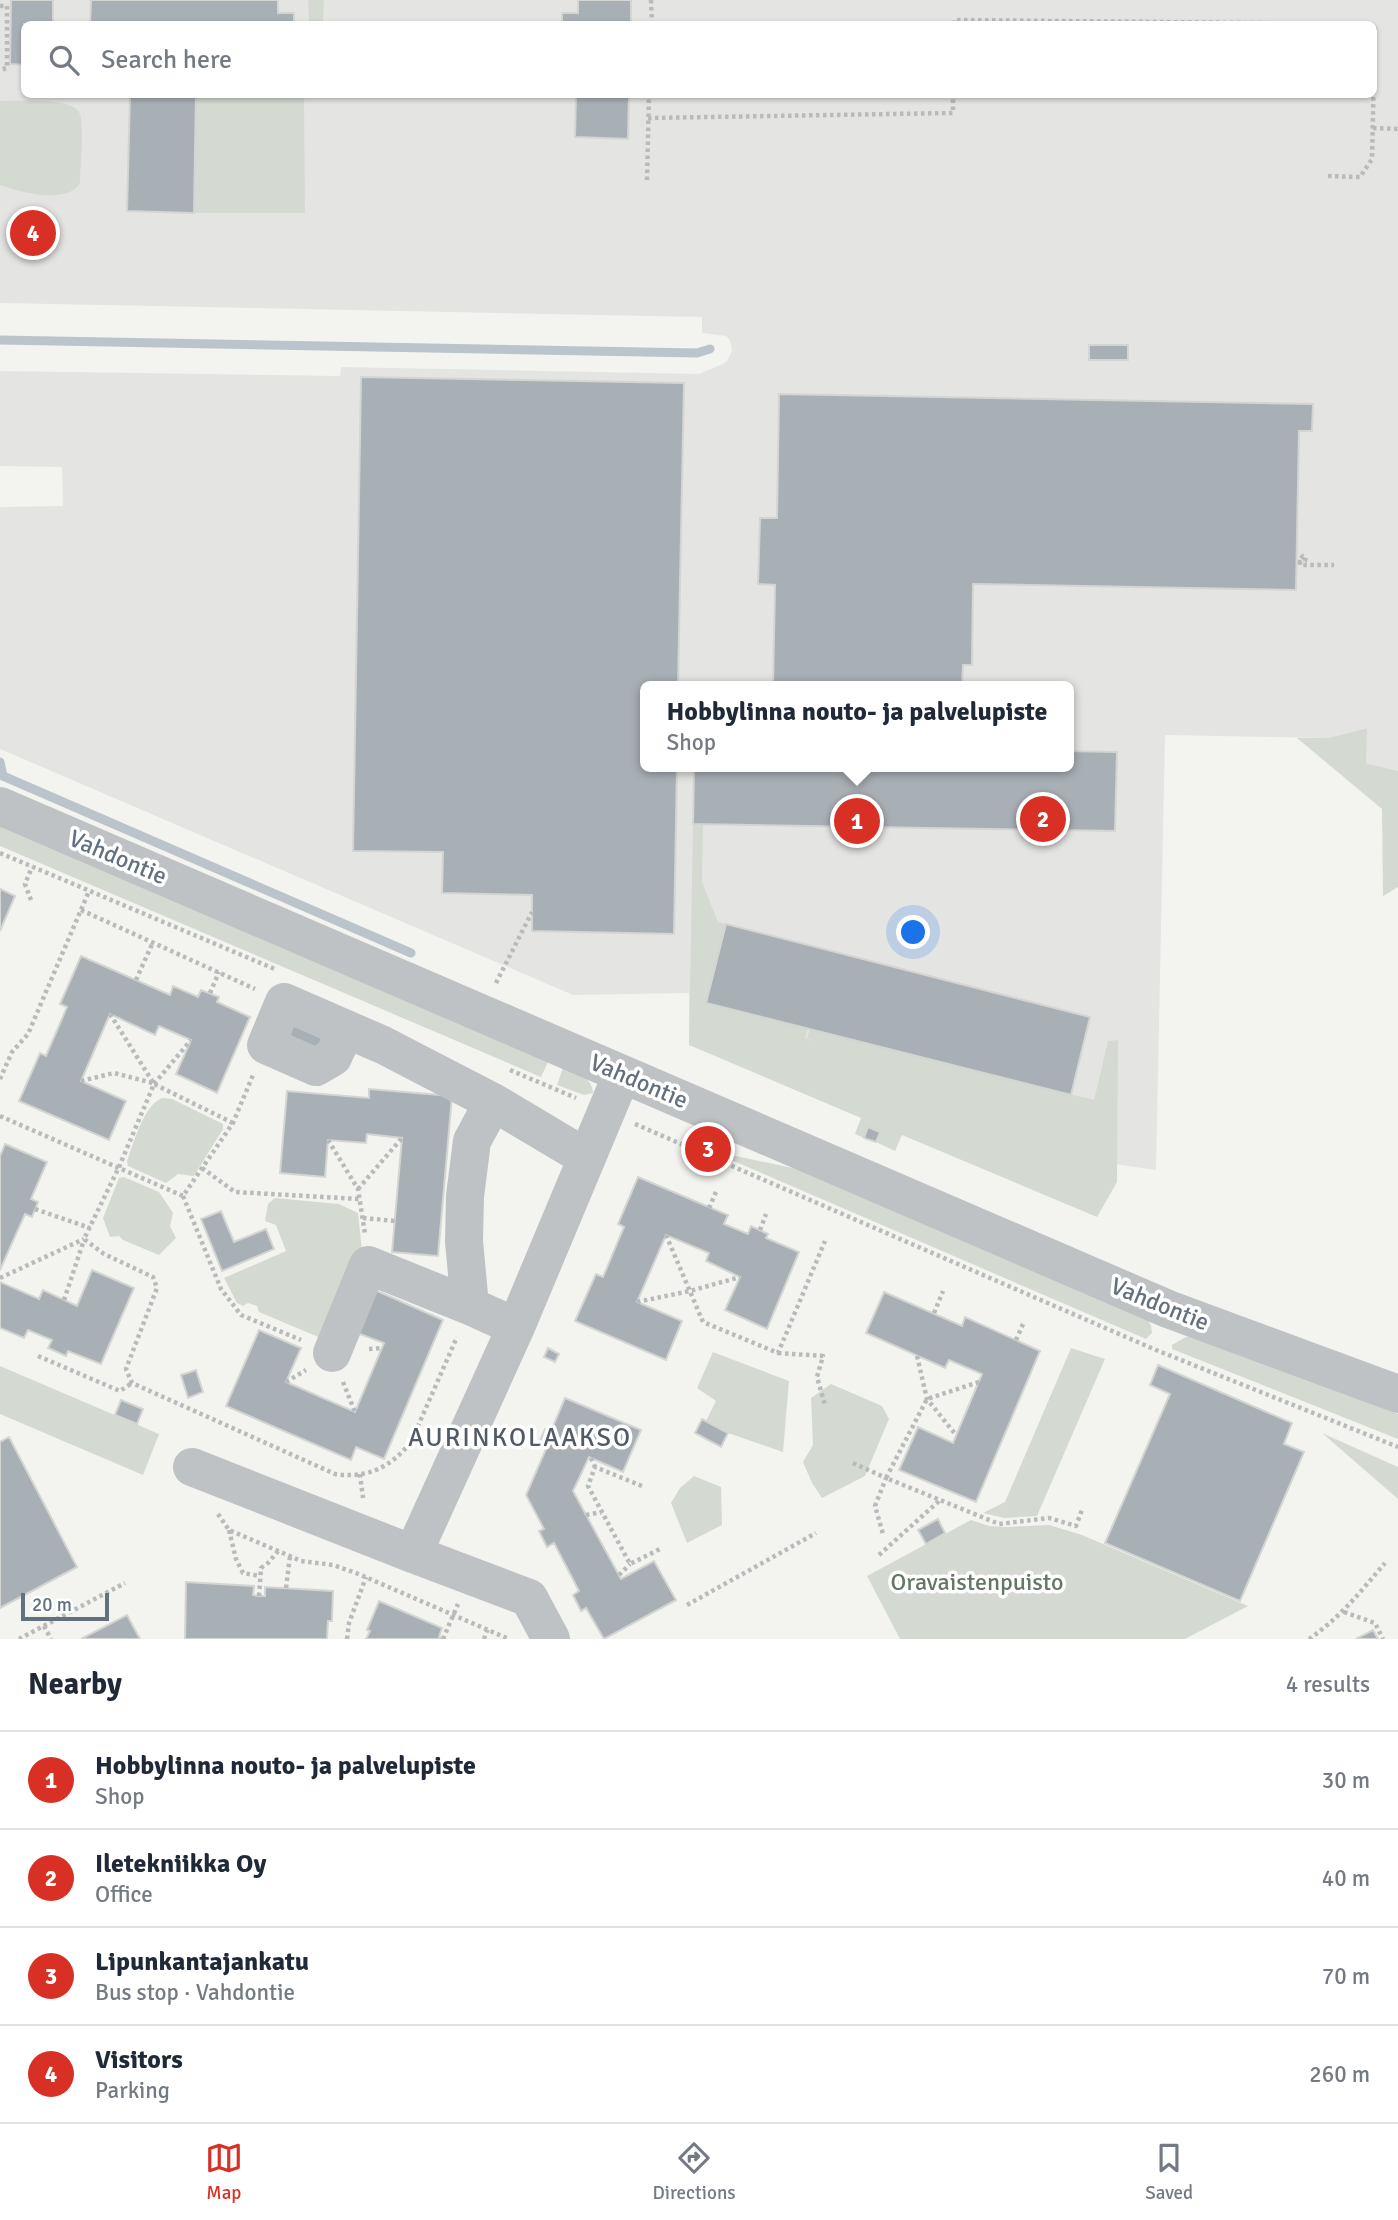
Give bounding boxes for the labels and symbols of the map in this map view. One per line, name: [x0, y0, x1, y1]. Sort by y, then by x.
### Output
pin: 4: [10, 207, 56, 259]
pin: 2: [1020, 793, 1066, 845]
pin: 1: [834, 795, 880, 847]
street label: Vahdontie: [65, 823, 171, 891]
your location: [896, 915, 930, 949]
street label: Vahdontie: [586, 1047, 692, 1115]
pin: 3: [685, 1123, 731, 1175]
street label: Vahdontie: [1106, 1271, 1214, 1337]
district label: AURINKOLAAKSO: [408, 1422, 632, 1454]
park label: Oravaistenpuisto: [890, 1567, 1064, 1597]
scale bar: [21, 1590, 108, 1622]

